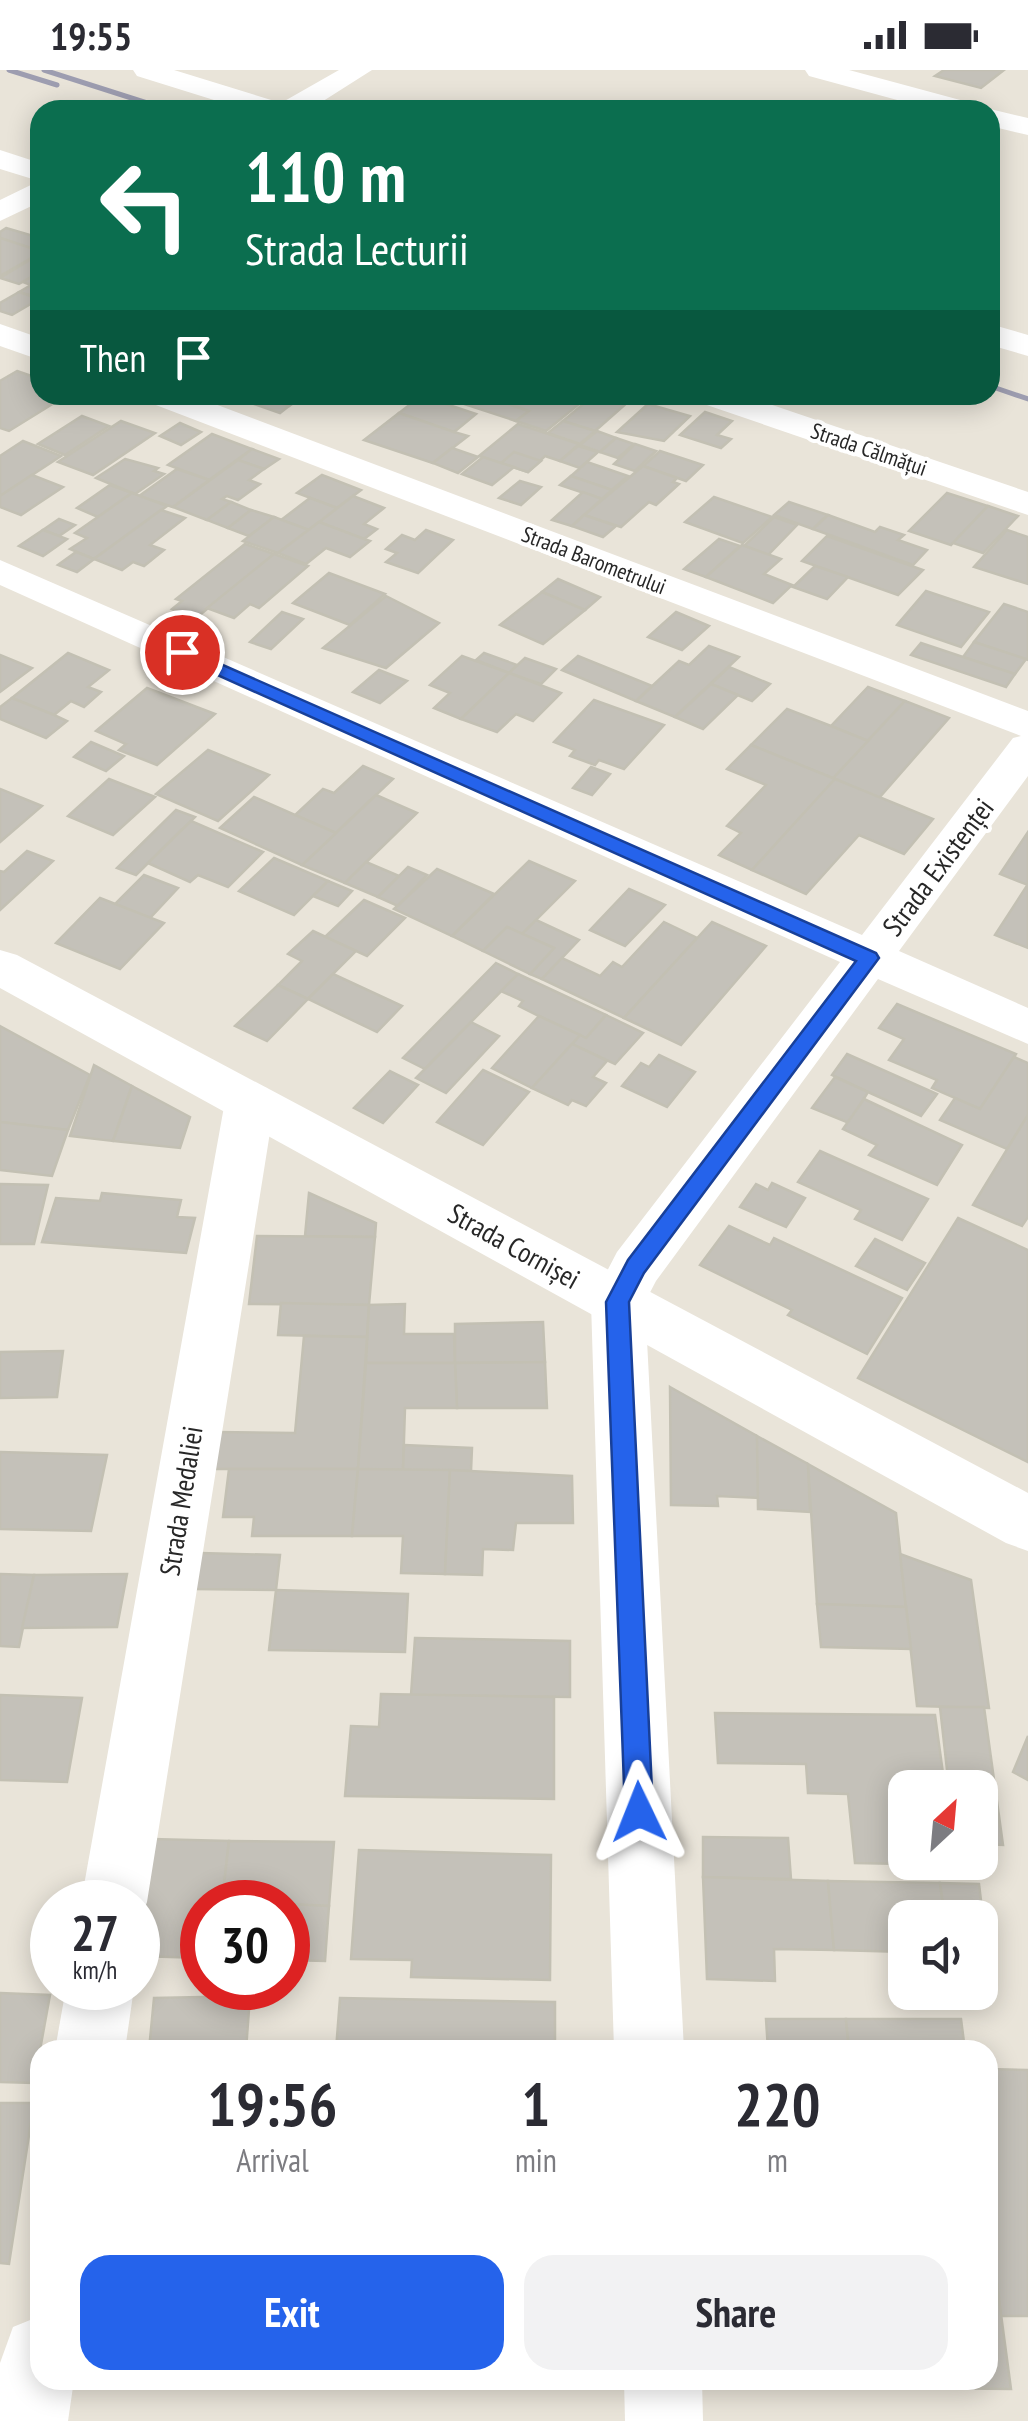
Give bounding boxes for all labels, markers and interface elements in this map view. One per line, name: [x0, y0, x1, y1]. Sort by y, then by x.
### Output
text: 19:55: [50, 11, 132, 60]
text: 110 m: [245, 131, 406, 221]
icon: left: [80, 140, 210, 270]
text: Strada Lecturii: [245, 219, 469, 277]
icon: arrive: [166, 330, 221, 385]
text: Then: [80, 333, 146, 382]
street label: Strada Călmățui: [807, 416, 931, 482]
street label: Strada Barometrului: [518, 520, 670, 600]
pin: [140, 610, 225, 695]
icon: arrive: [155, 625, 210, 680]
street label: Strada Existenței: [874, 790, 1002, 943]
street label: Strada Cornișei: [442, 1194, 587, 1297]
street label: Strada Medaliei: [150, 1424, 211, 1578]
position arrow: [587, 1760, 691, 1864]
north arrow: [888, 1770, 998, 1880]
map controls: [888, 1770, 998, 2010]
speed limit sign: 30: [180, 1880, 310, 2010]
text: 27: [71, 1900, 119, 1965]
button: sound: [888, 1900, 998, 2010]
text: km/h: [73, 1954, 117, 1986]
text: 19:56: [208, 2065, 337, 2143]
text: 1: [522, 2065, 550, 2143]
text: 220: [734, 2065, 820, 2143]
text: Arrival: [236, 2139, 309, 2181]
text: min: [515, 2139, 557, 2181]
text: m: [767, 2139, 788, 2181]
button: Exit: [80, 2255, 504, 2370]
button: Share: [524, 2255, 948, 2370]

